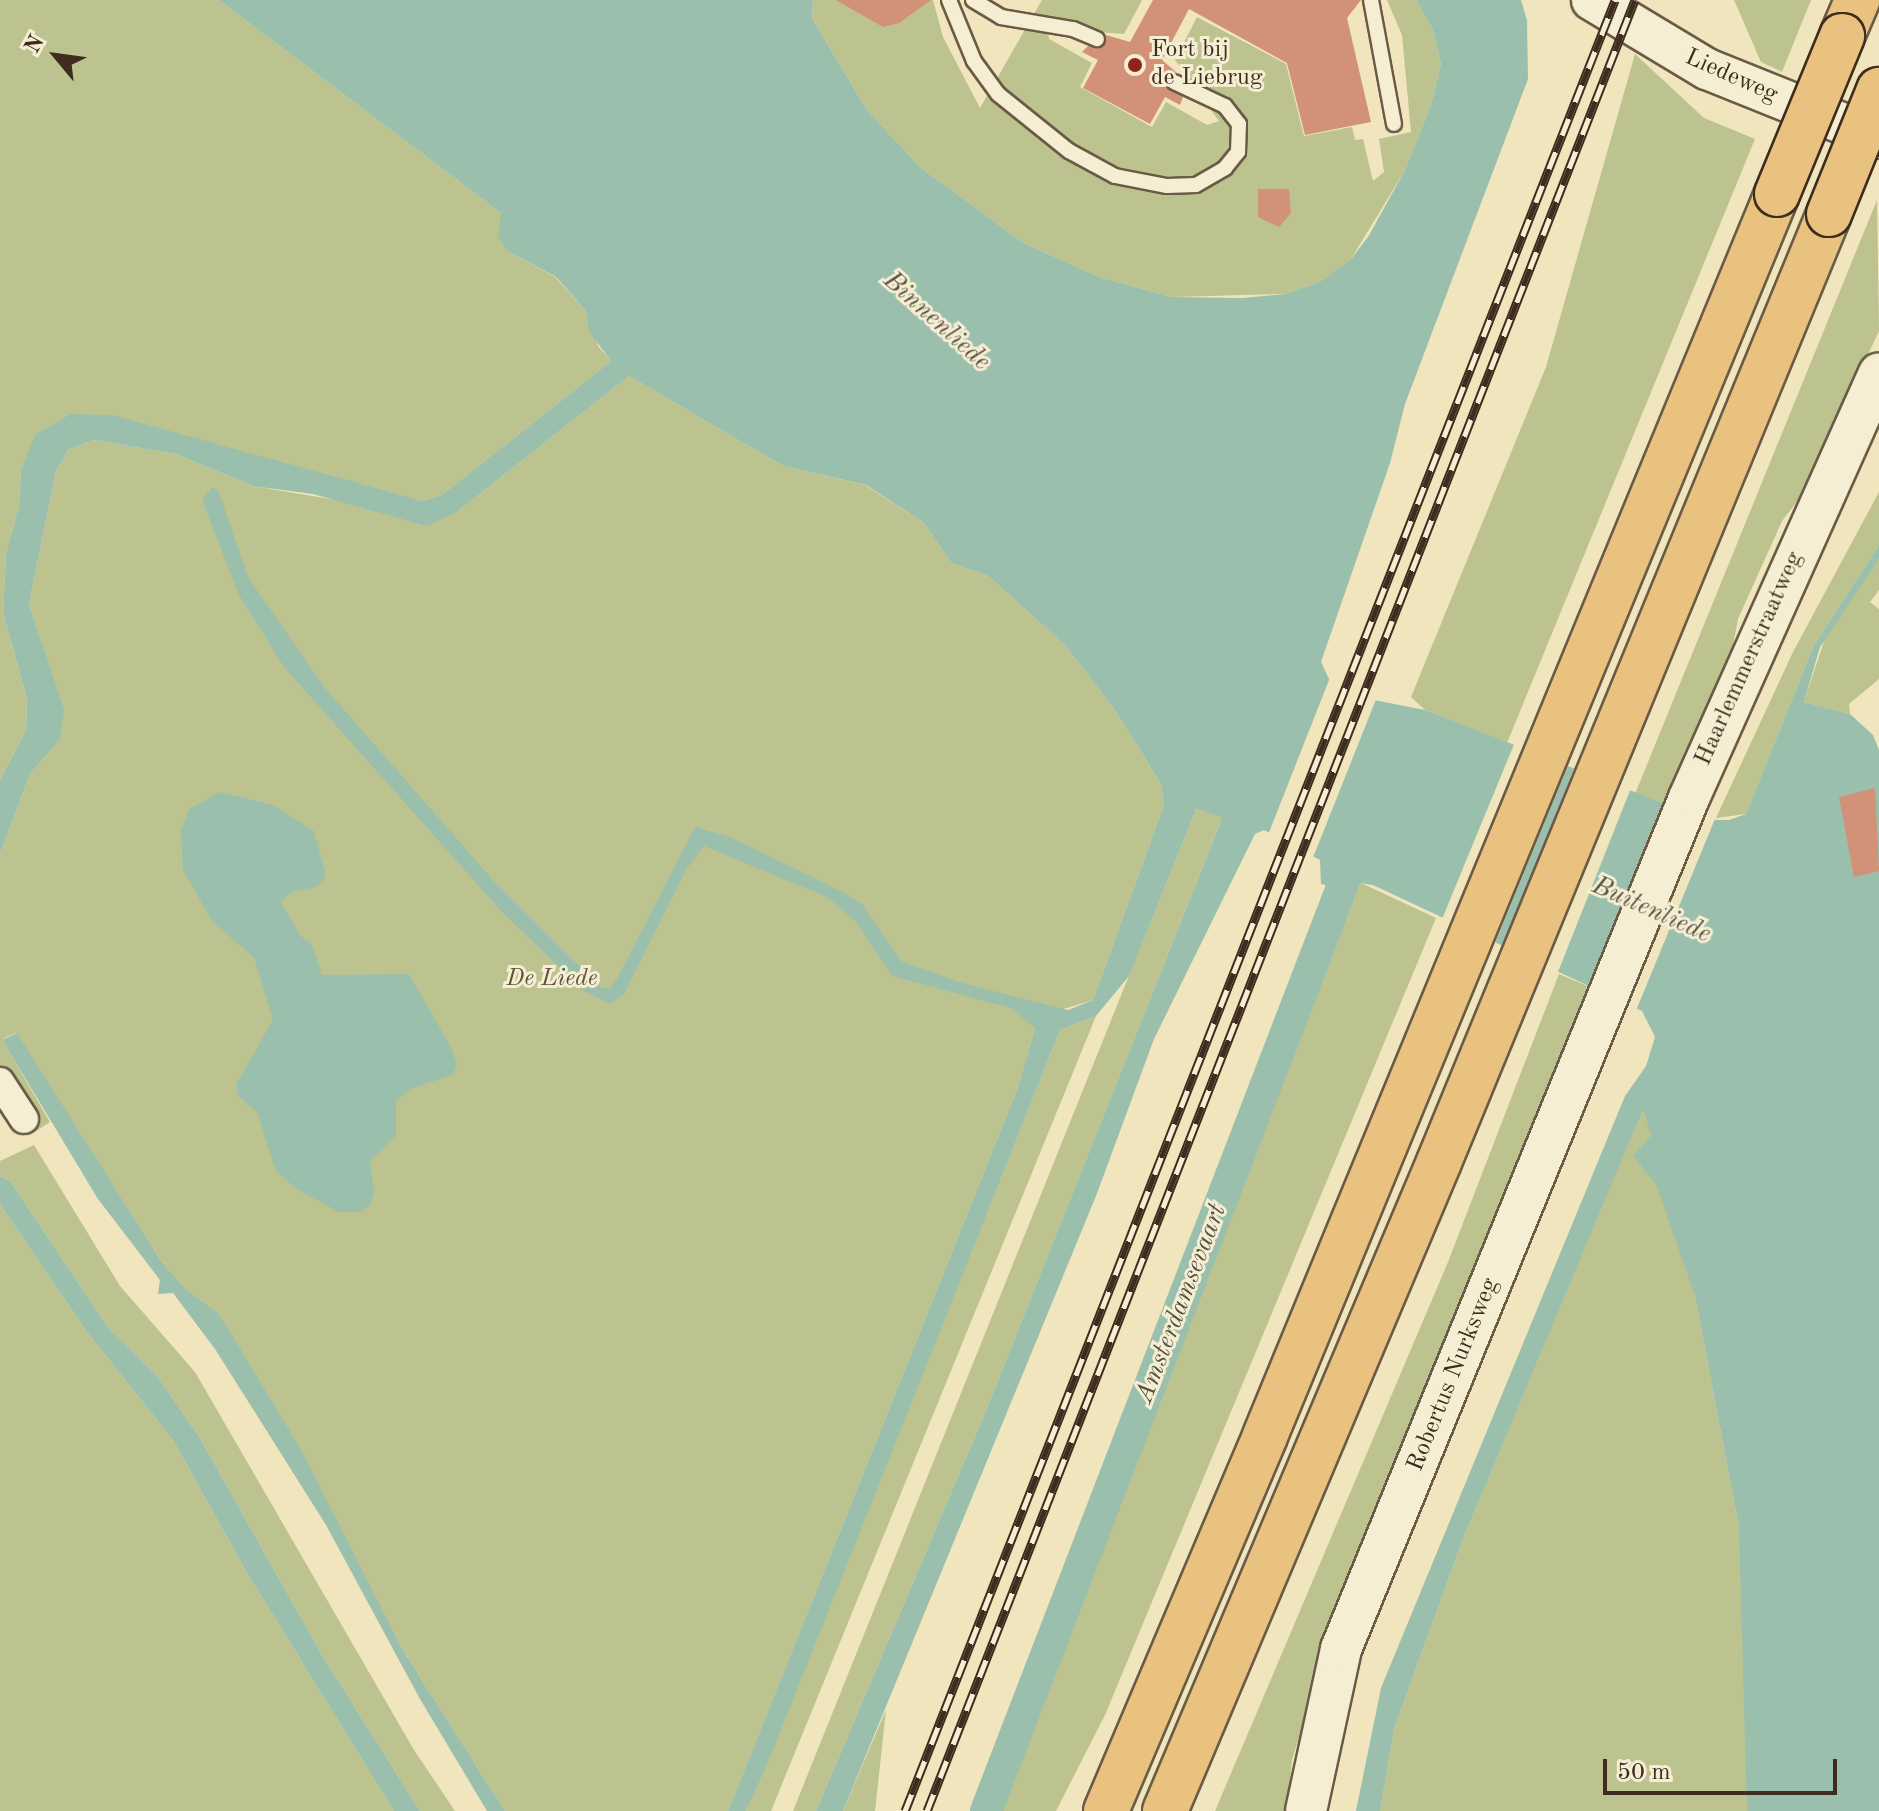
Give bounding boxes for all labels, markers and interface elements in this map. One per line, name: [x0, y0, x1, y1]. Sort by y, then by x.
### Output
north arrow: [16, 16, 96, 96]
text: N: [21, 32, 49, 57]
place label: Fort bij de Liebrug: [1151, 37, 1263, 93]
street label: Liedeweg: [1680, 44, 1782, 110]
marker: Fort bij de Liebrug: [1126, 56, 1144, 74]
water label: Binnenliede: [876, 266, 996, 378]
street label: Haarlemmerstraatweg: [1690, 548, 1810, 770]
water label: Buitenliede: [1587, 871, 1715, 951]
park label: De Liede: [506, 966, 598, 994]
water label: Amsterdamsevaart: [1130, 1200, 1234, 1408]
street label: Robertus Nurksweg: [1402, 1274, 1506, 1476]
scale bar: [1607, 1743, 1841, 1793]
text: 50 m: [1617, 1761, 1671, 1785]

